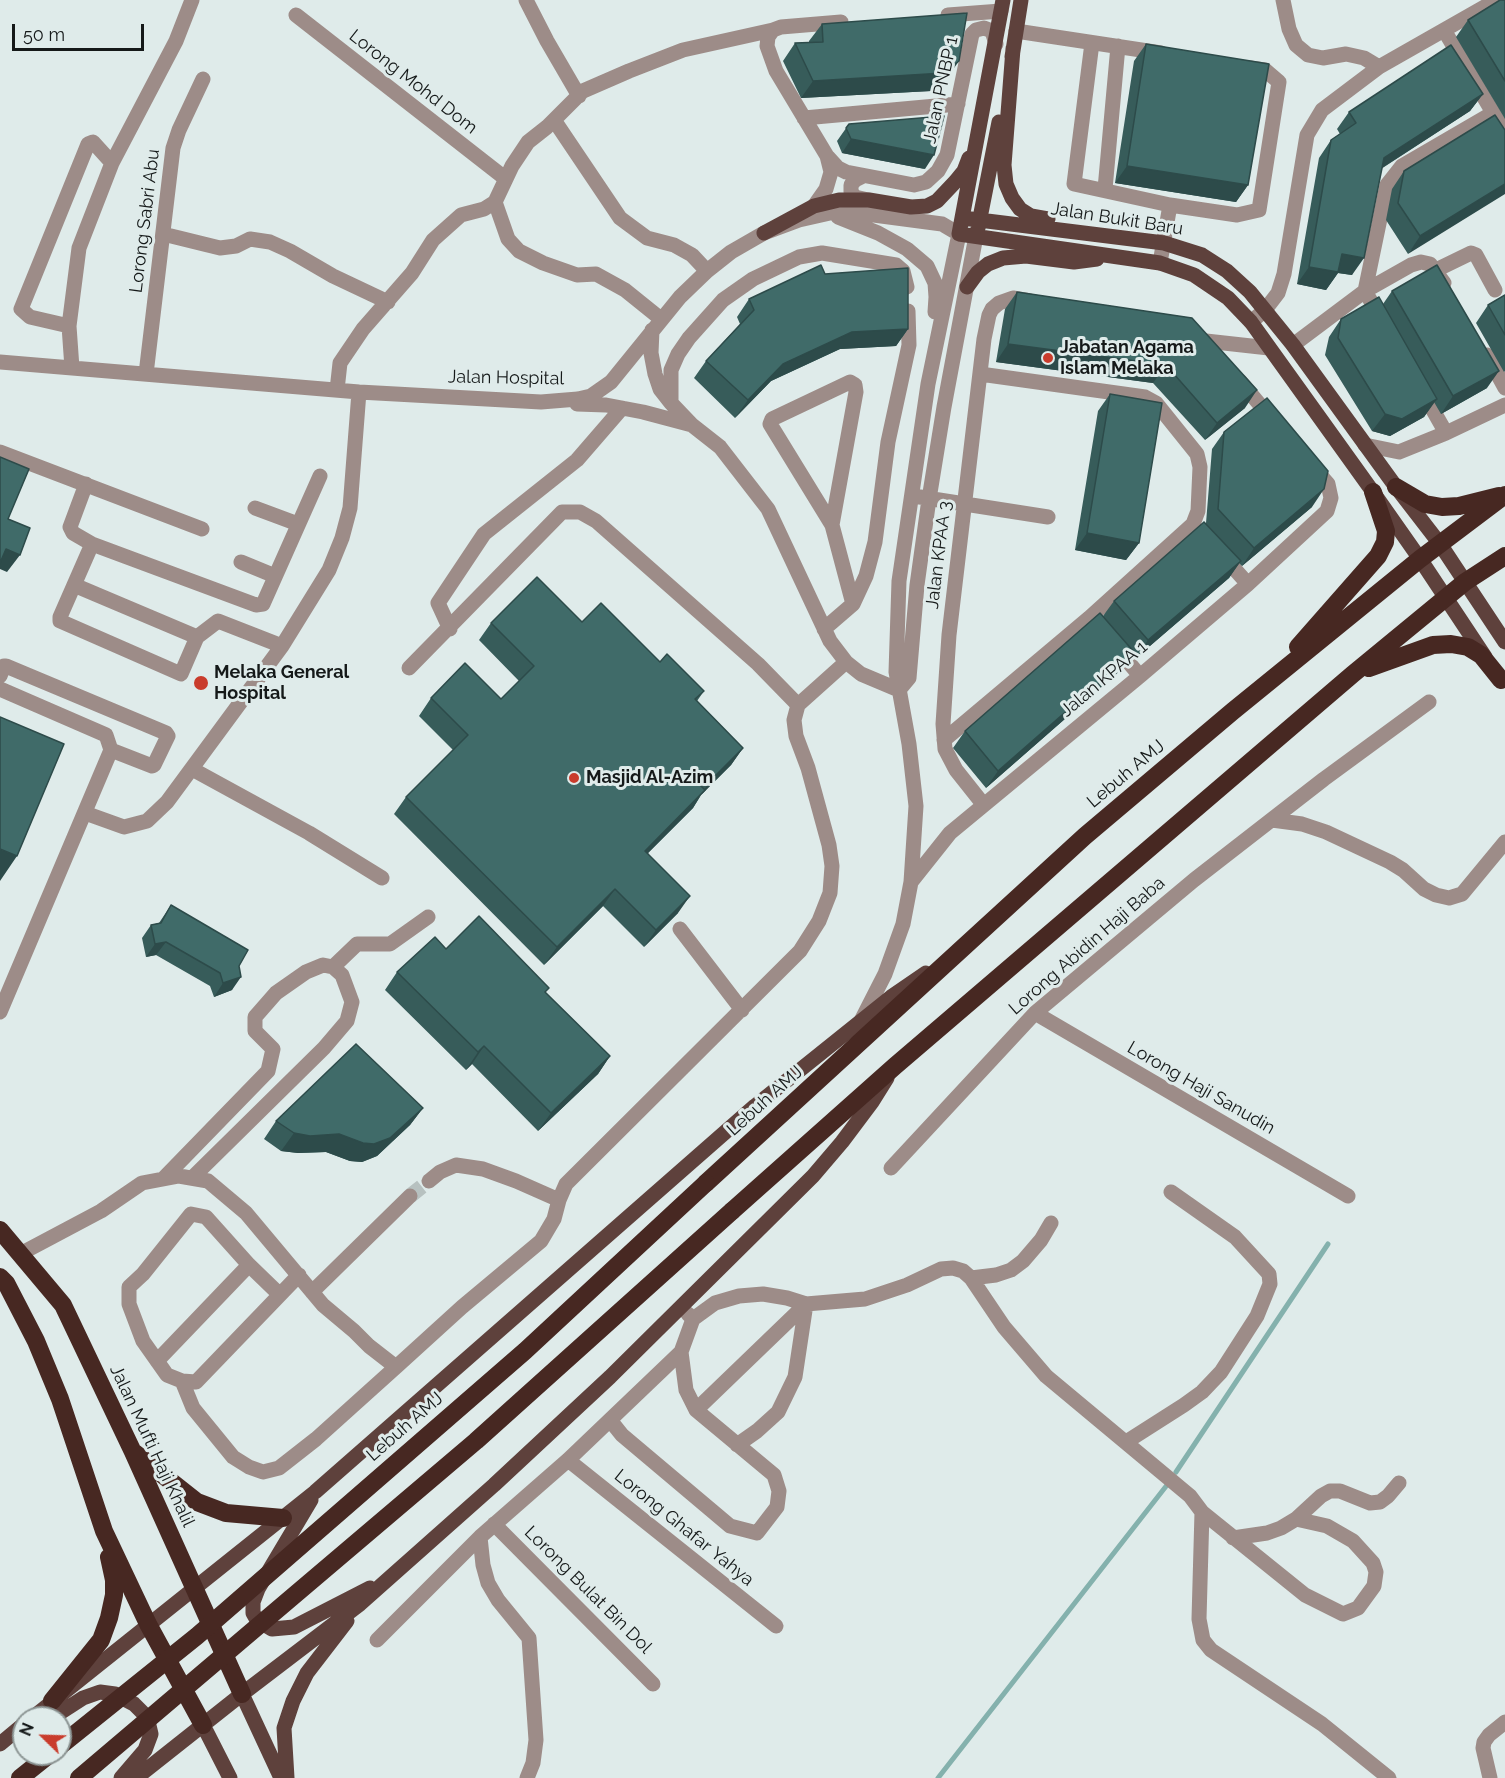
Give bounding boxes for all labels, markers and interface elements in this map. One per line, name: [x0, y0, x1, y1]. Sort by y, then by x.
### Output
scale bar: [15, 12, 147, 50]
text: 50 m: [23, 24, 65, 45]
street label: Lorong Mohd Dom: [345, 25, 481, 139]
street label: Jalan PNBP 1: [919, 35, 963, 145]
street label: Lorong Sabri Abu: [125, 148, 165, 294]
street label: Jalan Bukit Baru: [1049, 198, 1185, 240]
place label: Jabatan Agama Islam Melaka: [1060, 337, 1194, 380]
marker: Jabatan Agama Islam Melaka: [1041, 351, 1055, 365]
street label: Jalan Hospital: [448, 366, 564, 390]
street label: Jalan KPAA 3: [922, 500, 956, 610]
street label: Jalan KPAA 1: [1056, 636, 1152, 722]
place label: Melaka General Hospital: [214, 662, 349, 704]
marker: Melaka General Hospital: [192, 674, 210, 692]
street label: Lebuh AMJ: [1083, 735, 1169, 813]
place label: Masjid Al-Azim: [586, 767, 713, 789]
marker: Masjid Al-Azim: [567, 771, 581, 785]
street label: Lorong Abidin Haji Baba: [1005, 872, 1169, 1020]
street label: Lorong Haji Sanudin: [1123, 1037, 1279, 1139]
street label: Lebuh AMJ: [723, 1061, 807, 1141]
street label: Jalan Mufti Haji Khalil: [105, 1362, 199, 1530]
street label: Lebuh AMJ: [362, 1388, 448, 1466]
street label: Lorong Ghafar Yahya: [610, 1465, 758, 1591]
street label: Lorong Bulat Bin Dol: [520, 1522, 656, 1658]
north arrow: [12, 1706, 72, 1766]
text: N: [16, 1720, 38, 1739]

